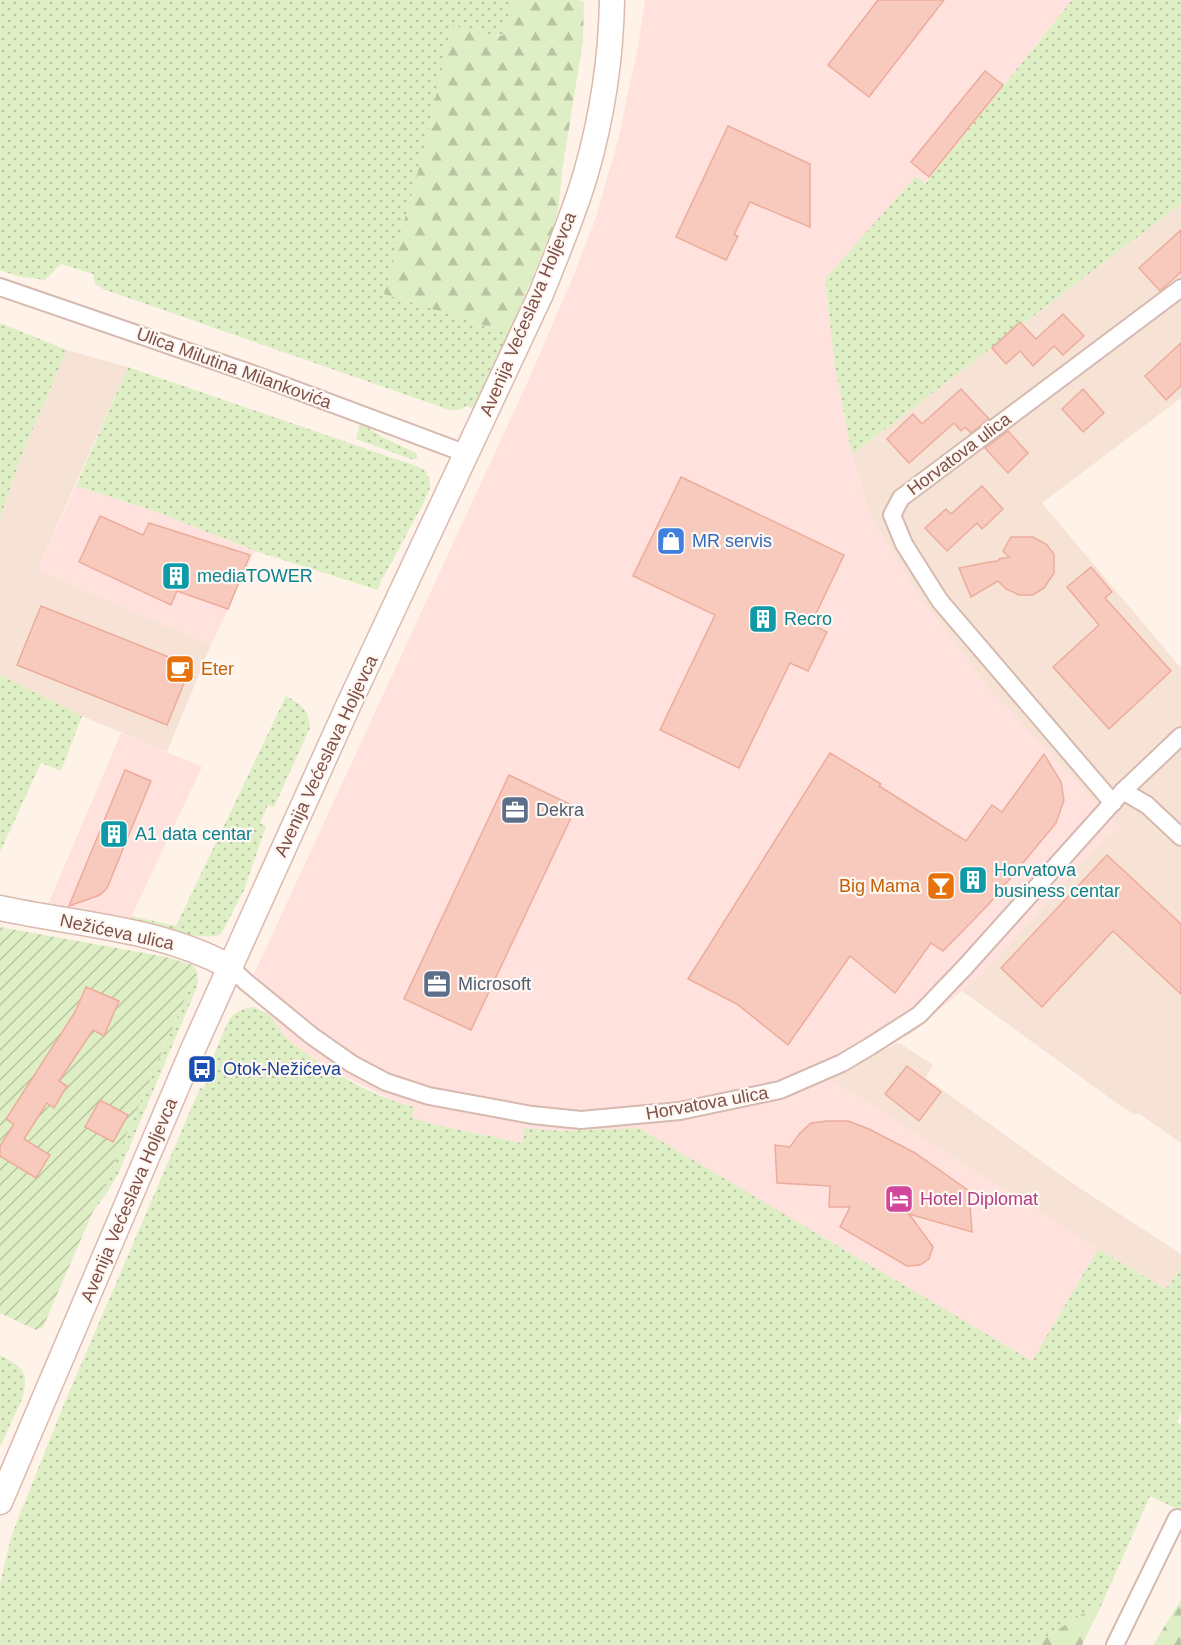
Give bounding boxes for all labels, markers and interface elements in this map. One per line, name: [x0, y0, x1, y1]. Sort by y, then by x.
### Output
street label: Avenija Većeslava Holjevca: [476, 208, 581, 419]
street label: Ulica Milutina Milankovića: [134, 323, 335, 413]
street label: Horvatova ulica: [903, 408, 1015, 499]
shop icon: MR servis: [655, 525, 687, 557]
place label: MR servis: [692, 531, 772, 551]
building icon: mediaTOWER: [160, 560, 192, 592]
place label: mediaTOWER: [197, 566, 313, 586]
building icon: Recro: [747, 603, 779, 635]
place label: Recro: [784, 609, 832, 629]
street label: Avenija Većeslava Holjevca: [270, 651, 382, 860]
cafe icon: Eter: [164, 653, 196, 685]
place label: Eter: [201, 659, 234, 679]
office icon: Dekra: [499, 794, 531, 826]
place label: Dekra: [536, 800, 585, 820]
building icon: A1 data centar: [98, 818, 130, 850]
place label: A1 data centar: [135, 824, 252, 844]
place label: Horvatova business centar: [994, 860, 1120, 901]
building icon: Horvatova business centar: [957, 864, 989, 896]
bar icon: Big Mama: [925, 870, 957, 902]
place label: Big Mama: [839, 876, 921, 896]
street label: Nežićeva ulica: [58, 910, 177, 954]
office icon: Microsoft: [421, 968, 453, 1000]
place label: Microsoft: [458, 974, 531, 994]
bus stop icon: Otok-Nežićeva: [186, 1053, 218, 1085]
place label: Otok-Nežićeva: [223, 1059, 342, 1079]
street label: Horvatova ulica: [644, 1082, 771, 1124]
street label: Avenija Većeslava Holjevca: [77, 1094, 182, 1305]
hotel icon: Hotel Diplomat: [883, 1183, 915, 1215]
place label: Hotel Diplomat: [920, 1189, 1038, 1209]

